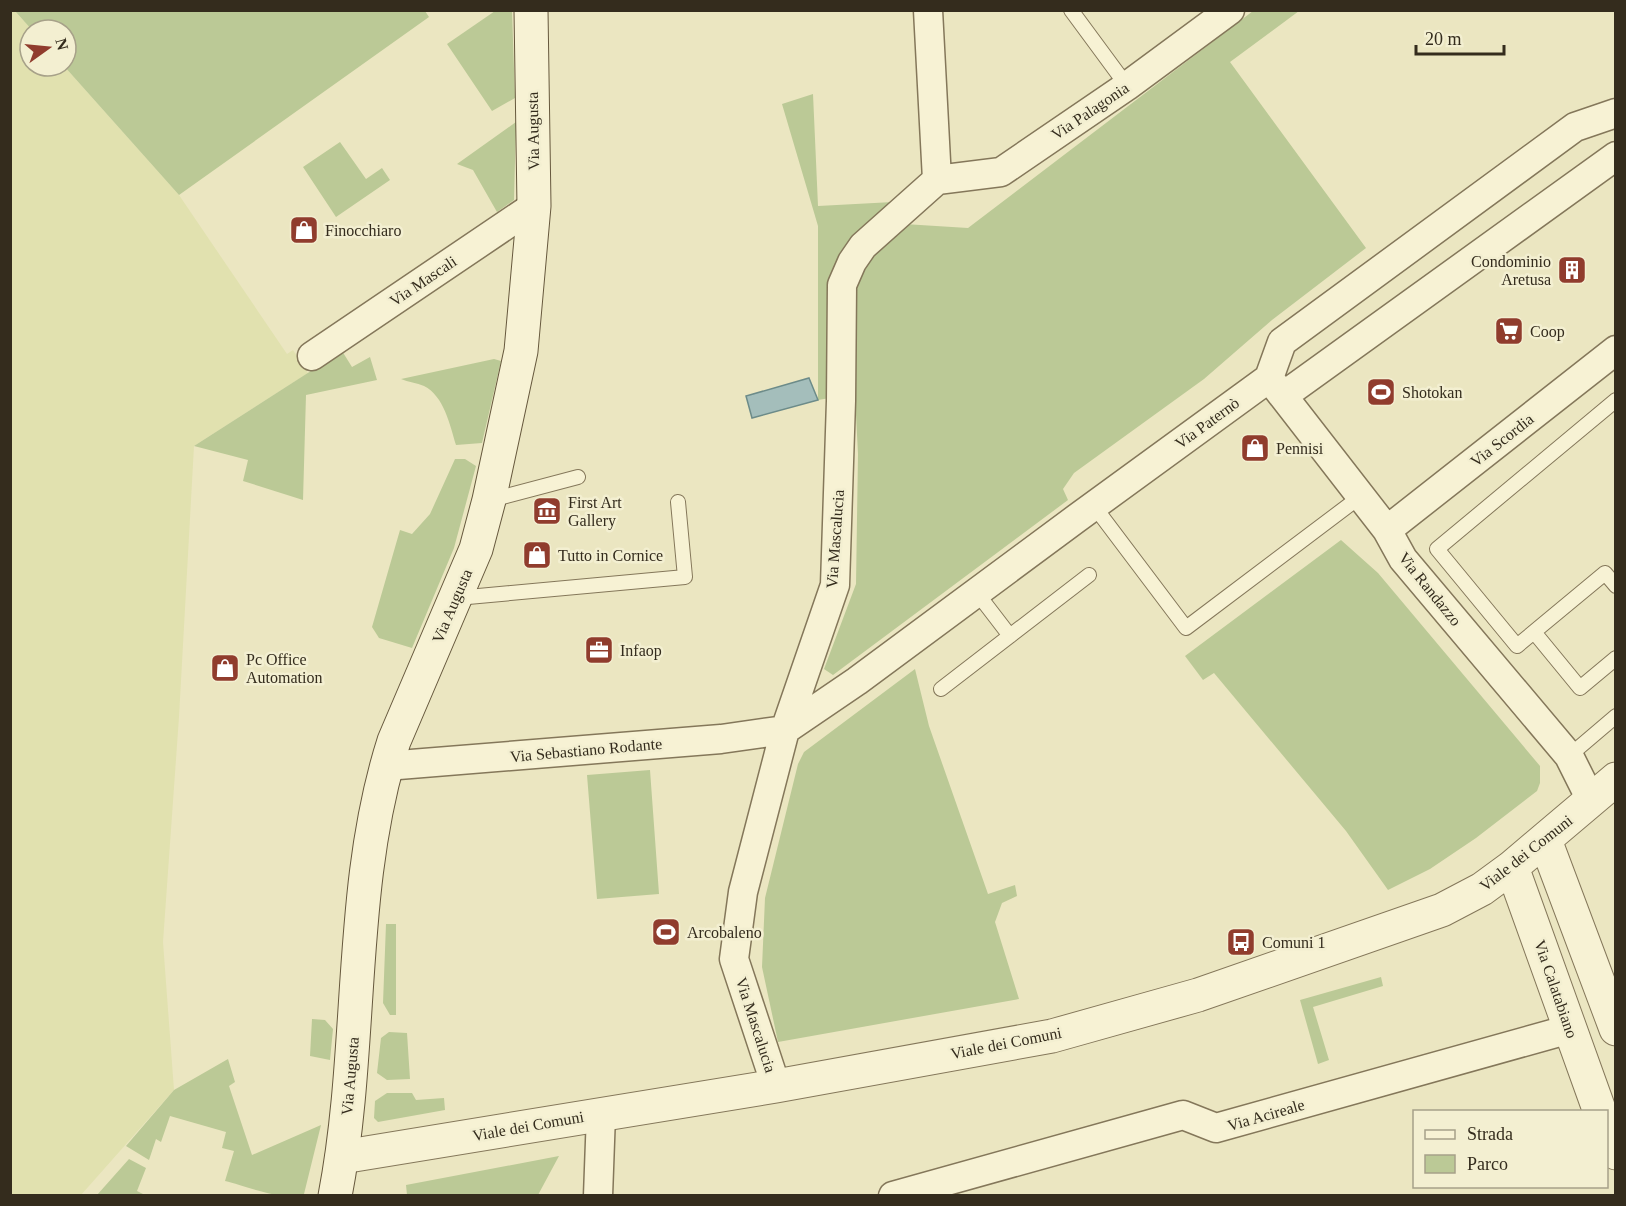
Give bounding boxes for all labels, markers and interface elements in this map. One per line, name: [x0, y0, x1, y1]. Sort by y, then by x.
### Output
north arrow: [18, 18, 78, 78]
scale bar: [1416, 18, 1504, 56]
text: 20 m: [1425, 29, 1462, 49]
text: N: [52, 36, 72, 52]
street label: Via Palagonia: [1048, 79, 1132, 144]
street label: Via Augusta: [524, 92, 543, 170]
shop icon: Finocchiaro: [288, 214, 320, 246]
place label: Finocchiaro: [325, 222, 401, 239]
street label: Via Mascali: [386, 252, 460, 310]
place label: Condominio Aretusa: [1471, 253, 1551, 288]
building icon: Condominio Aretusa: [1556, 254, 1588, 286]
supermarket icon: Coop: [1493, 315, 1525, 347]
place label: Coop: [1530, 323, 1565, 341]
sports icon: Shotokan: [1365, 376, 1397, 408]
place label: Shotokan: [1402, 384, 1462, 401]
street label: Via Paternò: [1172, 394, 1242, 452]
street label: Via Scordia: [1467, 410, 1537, 470]
shop icon: Pennisi: [1239, 432, 1271, 464]
place label: Pennisi: [1276, 440, 1324, 457]
street label: Via Mascalucia: [823, 489, 847, 589]
place label: First Art Gallery: [568, 494, 622, 530]
museum icon: First Art Gallery: [531, 495, 563, 527]
shop icon: Tutto in Cornice: [521, 539, 553, 571]
place label: Tutto in Cornice: [558, 547, 663, 564]
street label: Via Randazzo: [1395, 549, 1465, 629]
street label: Via Augusta: [429, 567, 476, 646]
office icon: Infaop: [583, 634, 615, 666]
place label: Infaop: [620, 642, 662, 660]
place label: Pc Office Automation: [246, 651, 322, 686]
shop icon: Pc Office Automation: [209, 652, 241, 684]
street label: Via Sebastiano Rodante: [509, 735, 663, 765]
street label: Viale dei Comuni: [1476, 811, 1576, 894]
sports icon: Arcobaleno: [650, 916, 682, 948]
place label: Arcobaleno: [687, 924, 762, 941]
bus stop icon: Comuni 1: [1225, 926, 1257, 958]
place label: Comuni 1: [1262, 934, 1326, 951]
street label: Via Calatabiano: [1531, 938, 1581, 1040]
street label: Via Mascalucia: [733, 975, 779, 1075]
street label: Viale dei Comuni: [949, 1024, 1064, 1062]
street label: Via Augusta: [338, 1036, 363, 1116]
street label: Via Acireale: [1225, 1096, 1307, 1134]
street label: Viale dei Comuni: [471, 1108, 586, 1144]
legend: [1413, 1110, 1608, 1188]
text: Strada: [1467, 1124, 1513, 1144]
text: Parco: [1467, 1154, 1508, 1174]

